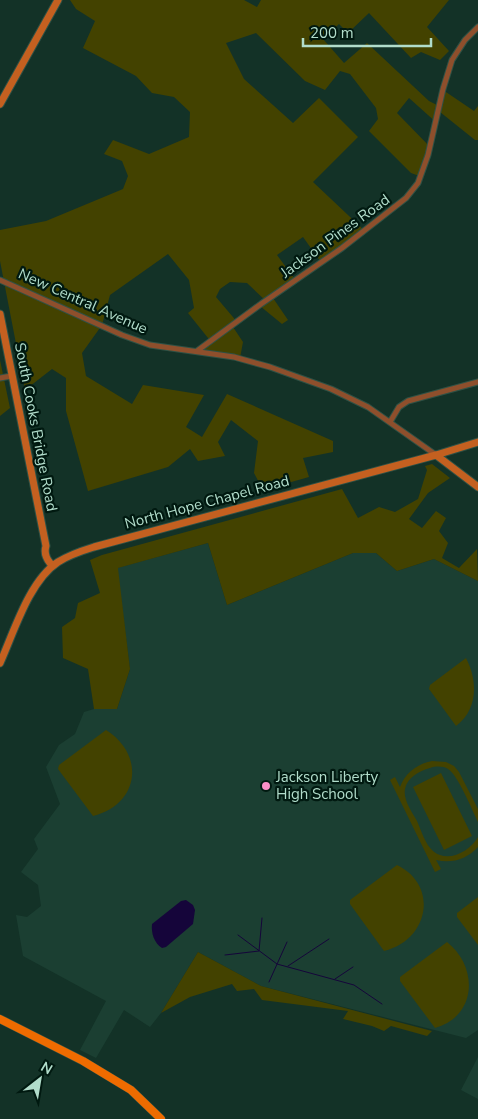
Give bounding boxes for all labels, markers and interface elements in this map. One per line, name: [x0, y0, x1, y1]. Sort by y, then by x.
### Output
scale bar: [303, 15, 430, 47]
text: 200 m: [310, 23, 354, 43]
street label: Jackson Pines Road: [276, 190, 394, 283]
street label: New Central Avenue: [15, 264, 151, 338]
street label: South Cooks Bridge Road: [10, 341, 62, 513]
street label: North Hope Chapel Road: [122, 470, 292, 534]
place label: Jackson Liberty High School: [275, 767, 379, 804]
marker: Jackson Liberty High School: [260, 780, 272, 792]
north arrow: [15, 1054, 65, 1104]
text: N: [37, 1057, 56, 1079]

